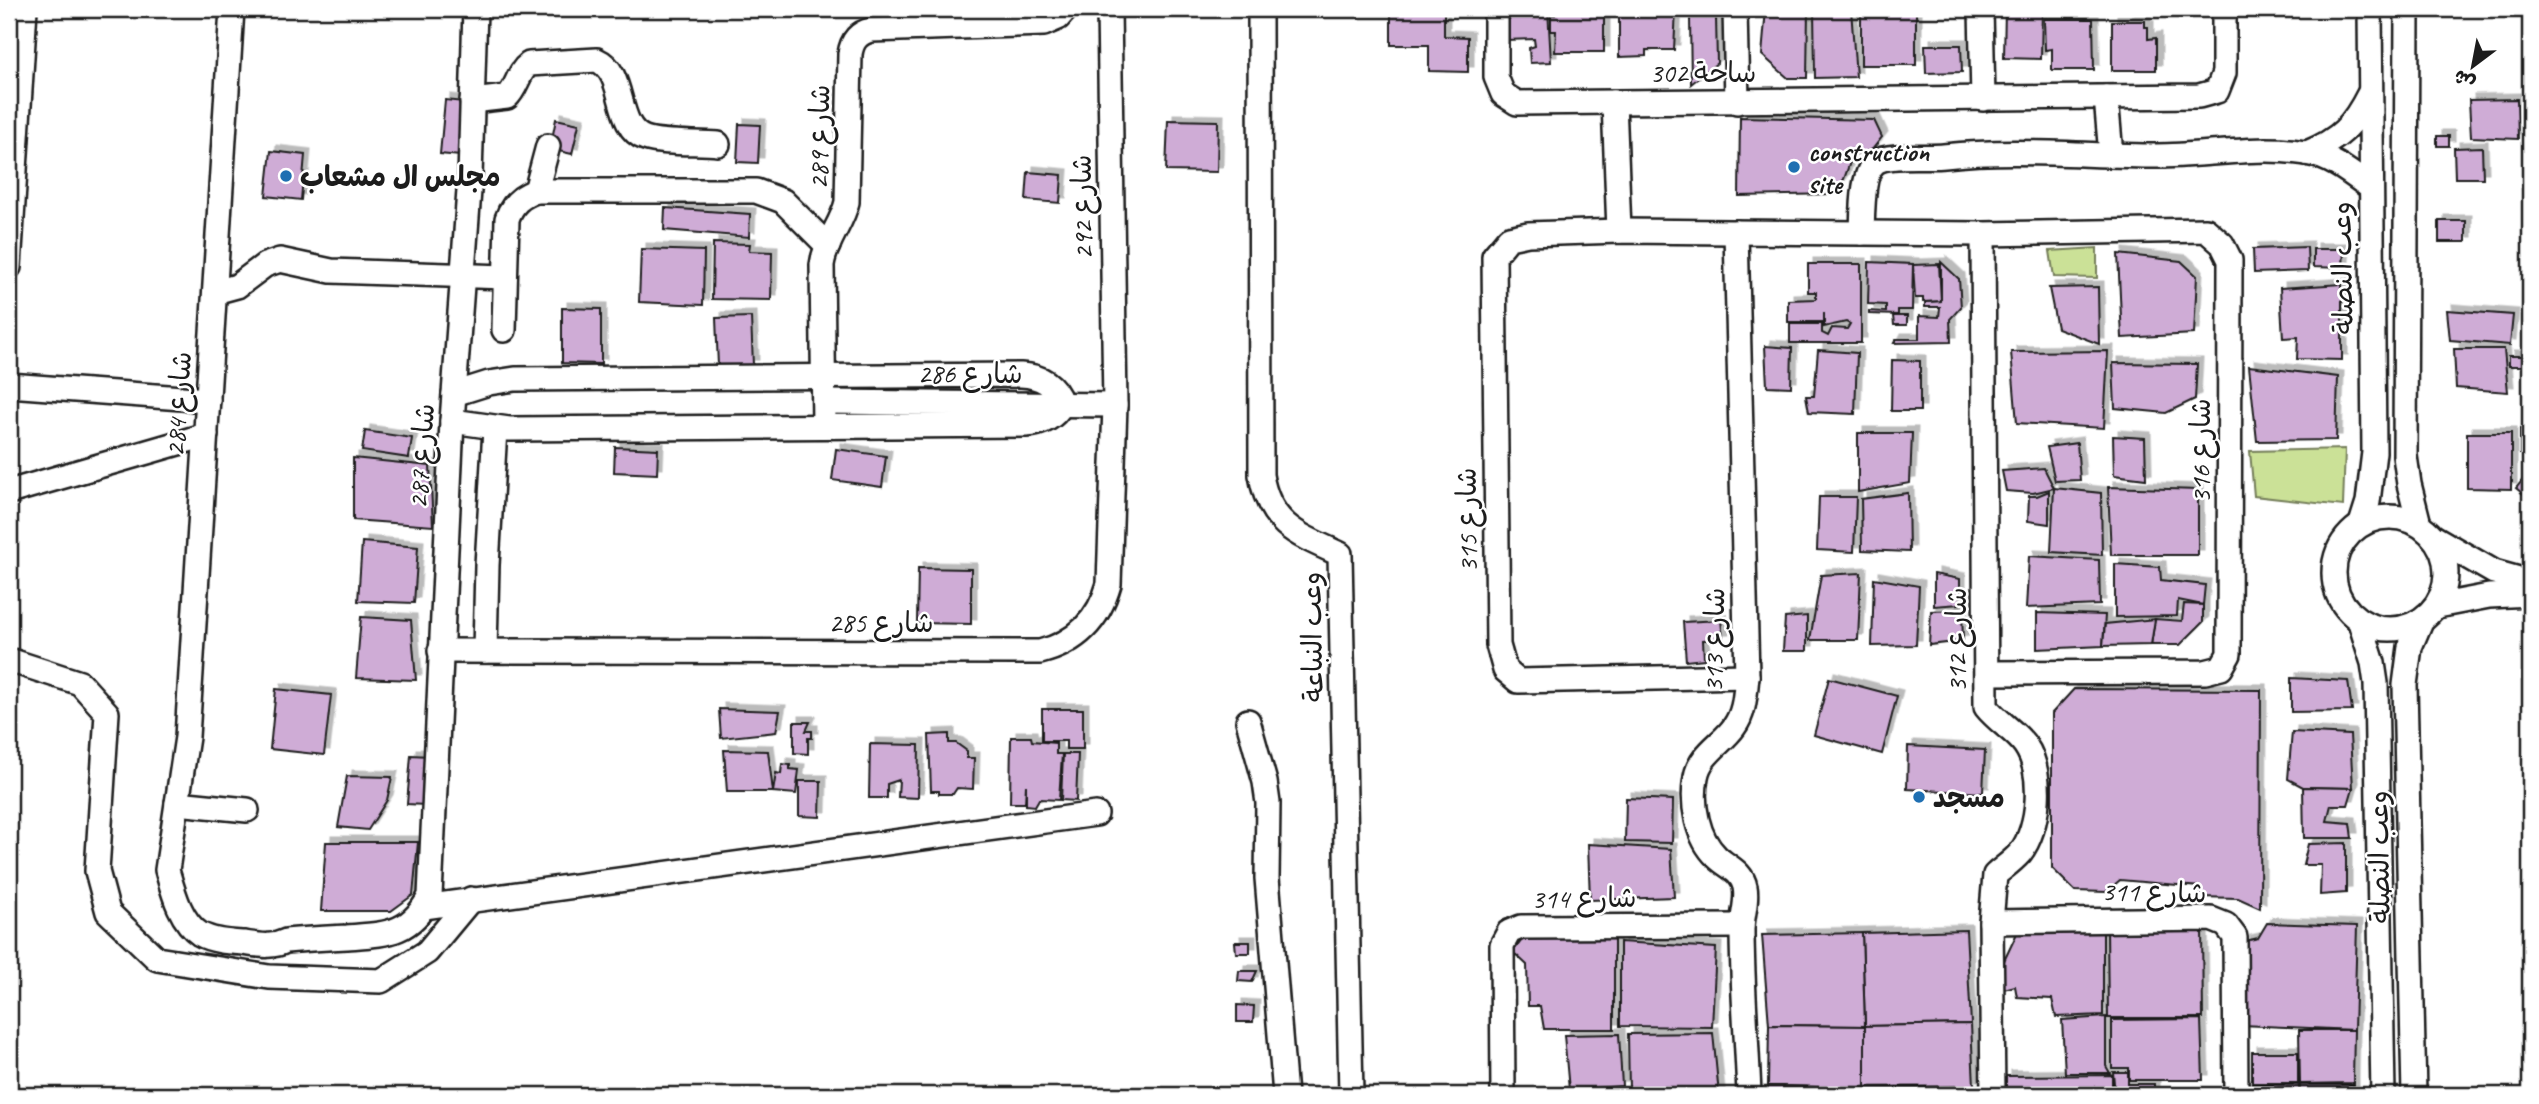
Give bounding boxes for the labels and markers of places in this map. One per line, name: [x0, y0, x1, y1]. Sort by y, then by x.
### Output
place label: construction site: [1808, 134, 1930, 201]
place label: مجلس ال مشعاب: [300, 159, 501, 194]
marker: construction site: [1786, 159, 1802, 175]
marker: مجلس ال مشعاب: [278, 168, 294, 184]
place label: مسجد: [1933, 780, 2005, 815]
marker: مسجد: [1911, 789, 1927, 805]

